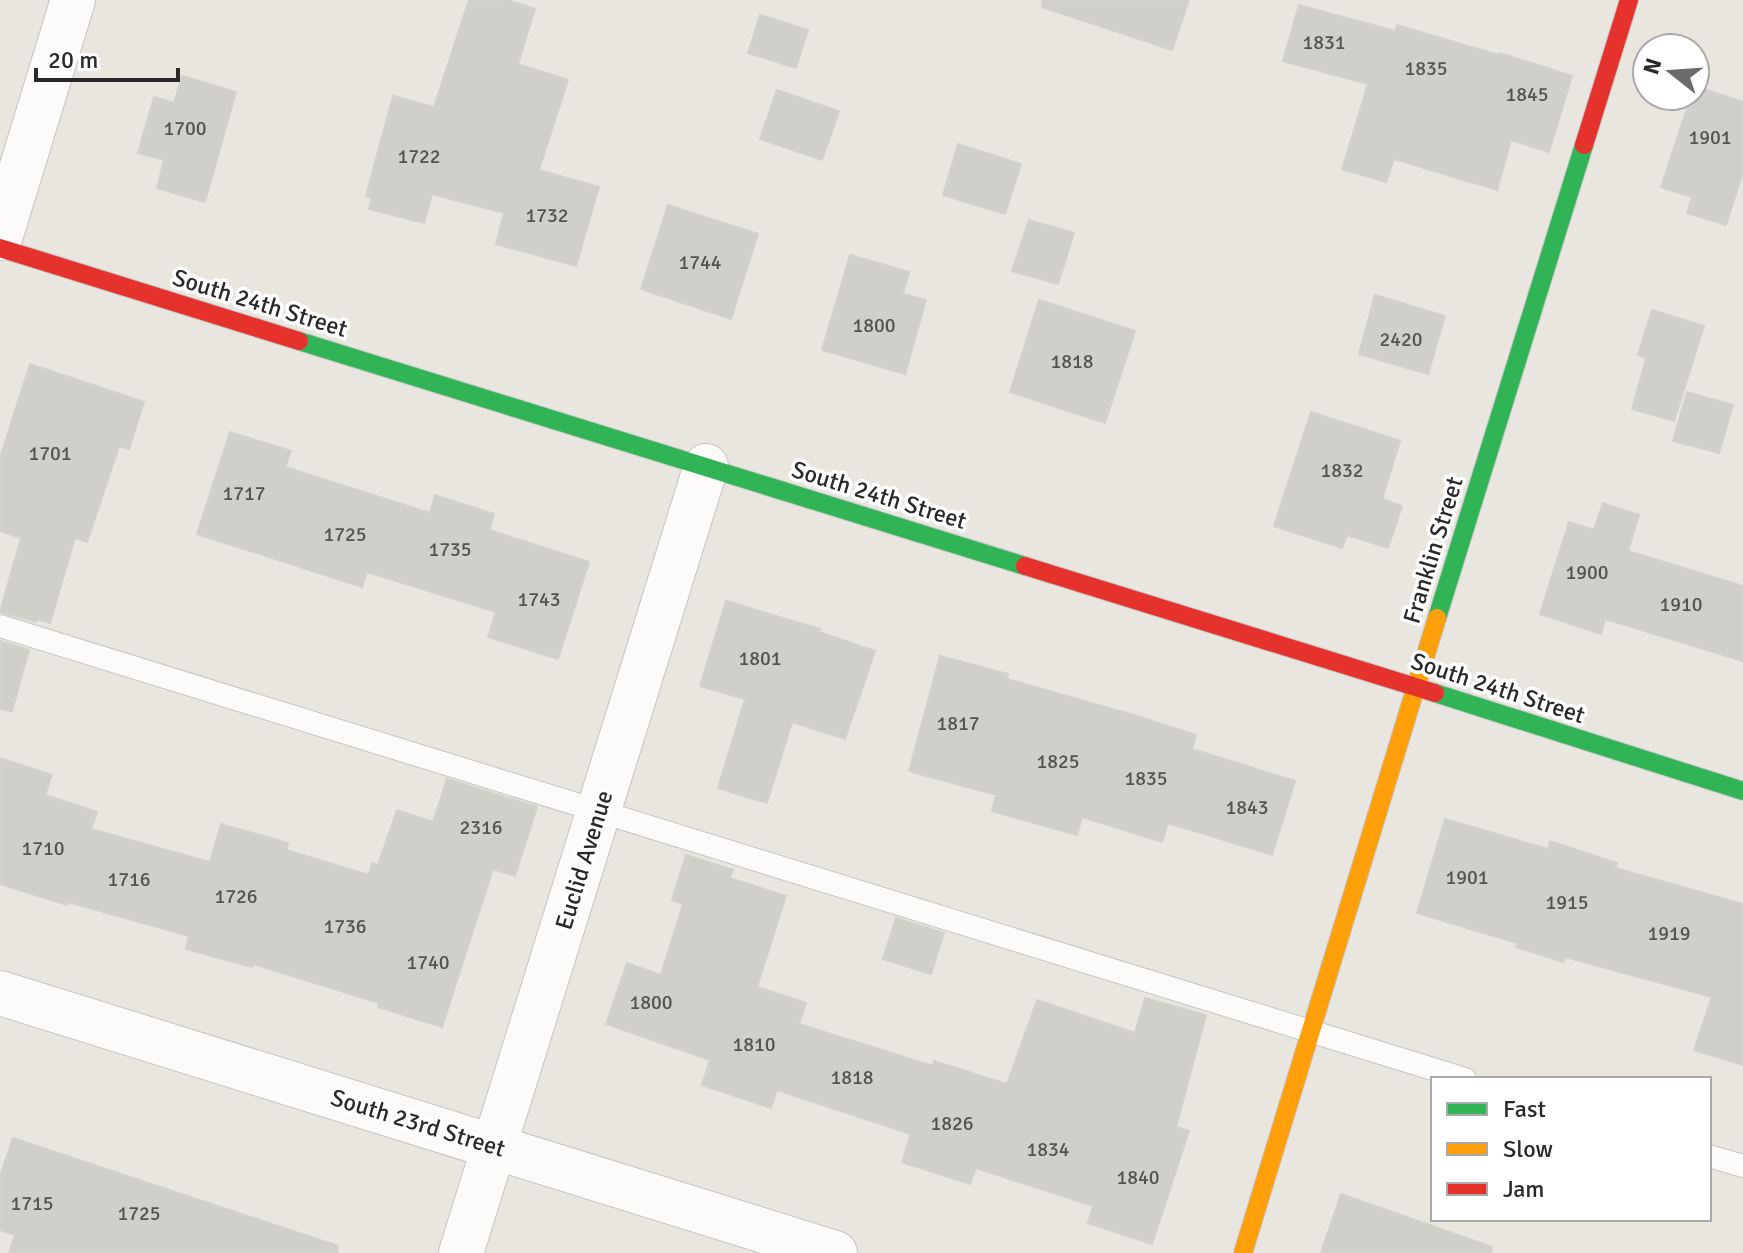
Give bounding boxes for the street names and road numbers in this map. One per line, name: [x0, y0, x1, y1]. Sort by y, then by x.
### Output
street label: South 24th Street: [169, 262, 351, 344]
street label: South 24th Street: [788, 454, 970, 536]
street label: Franklin Street: [1396, 473, 1470, 627]
street label: South 24th Street: [1407, 646, 1589, 730]
street label: Euclid Avenue: [549, 787, 619, 933]
street label: South 23rd Street: [327, 1082, 509, 1164]

